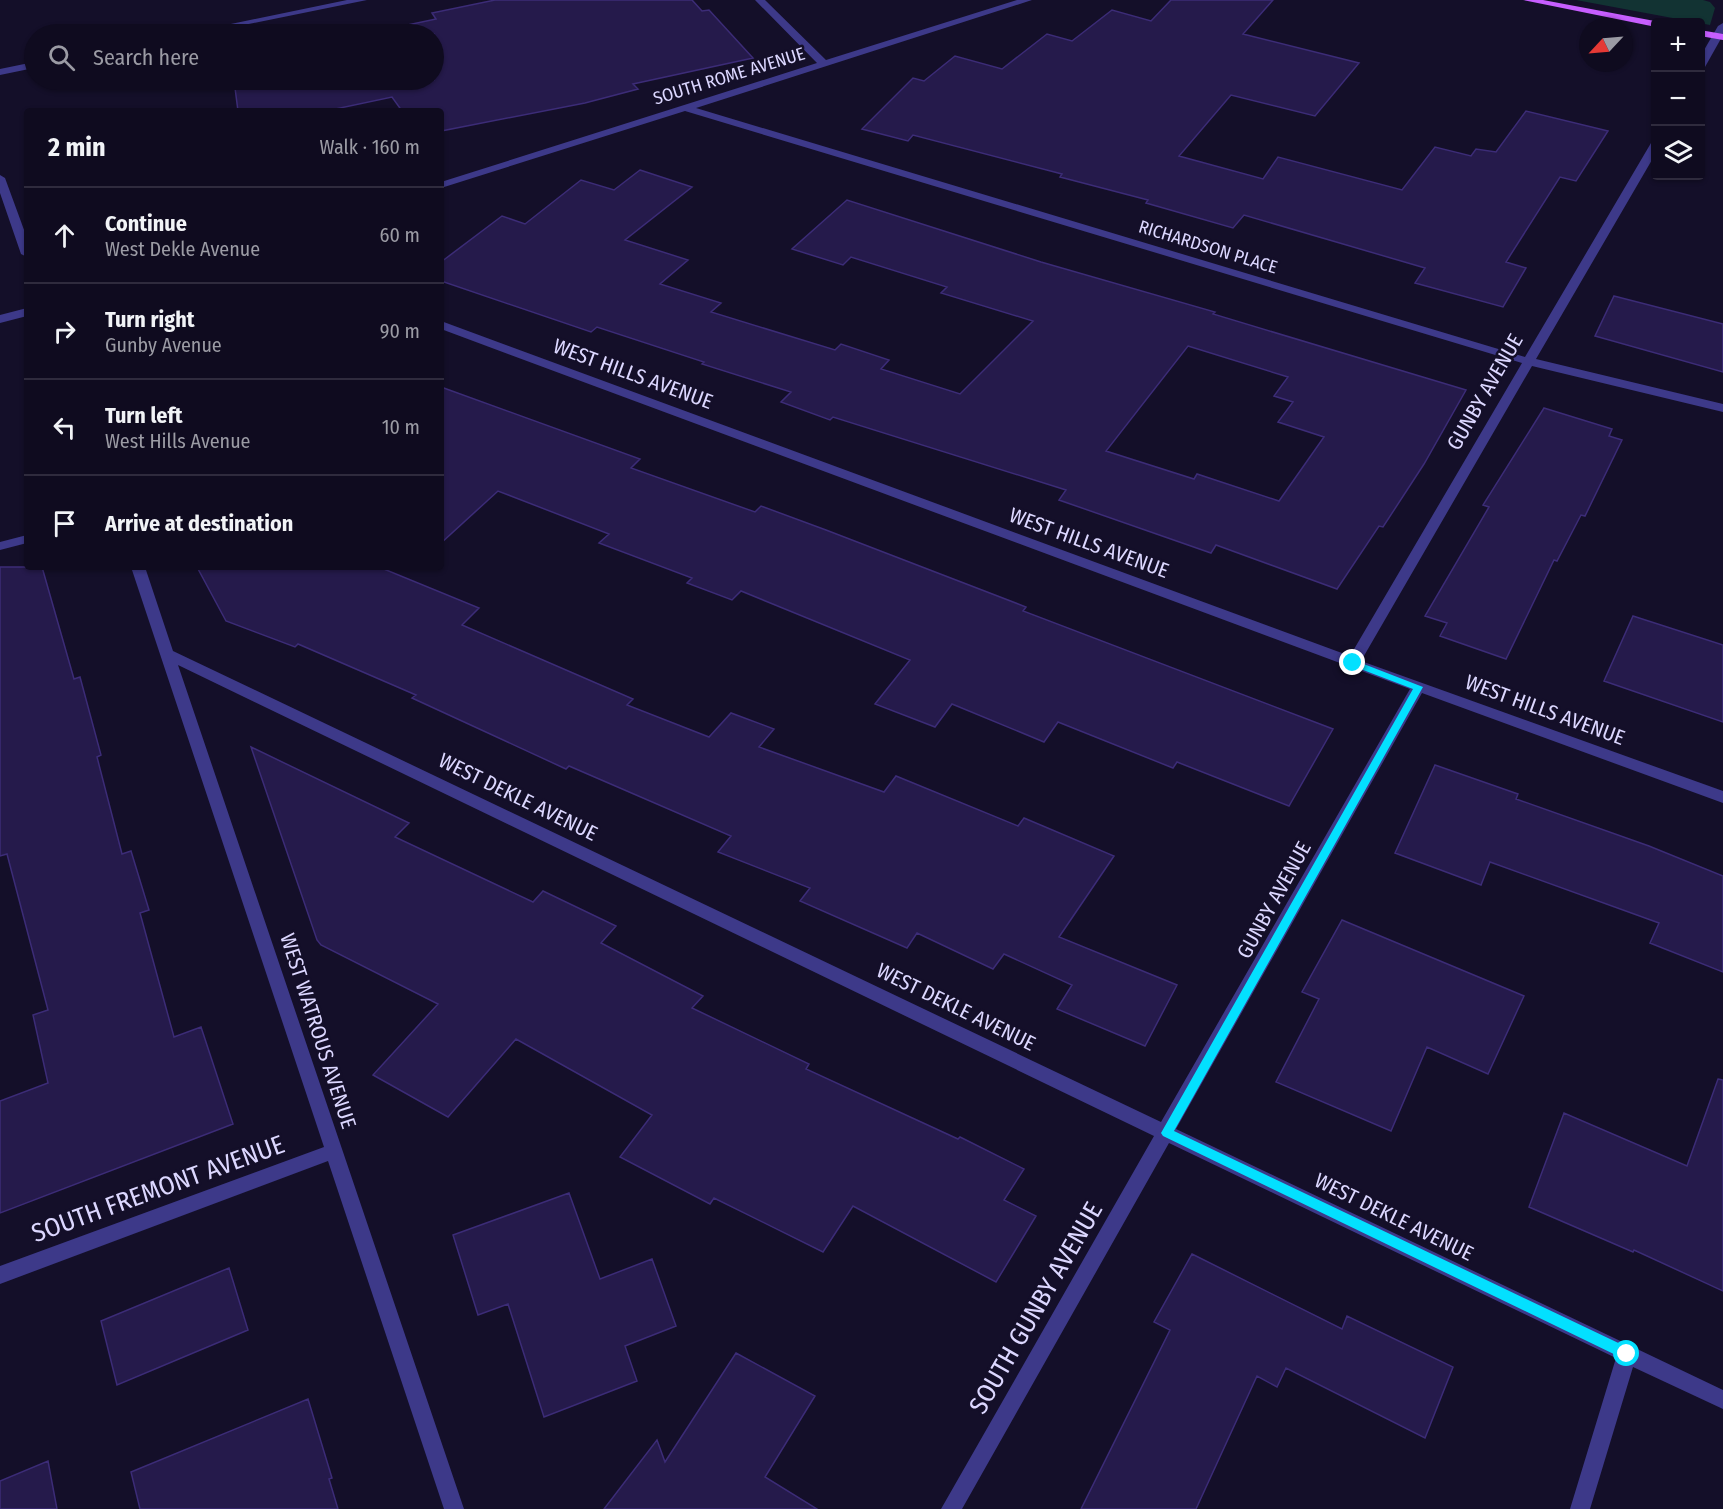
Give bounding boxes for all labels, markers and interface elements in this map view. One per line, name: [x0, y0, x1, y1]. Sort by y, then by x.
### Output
north arrow: [1579, 18, 1633, 72]
map controls: [1651, 18, 1705, 180]
button: +: [1651, 18, 1705, 72]
search box: [24, 24, 444, 90]
icon: search: [45, 41, 78, 74]
street label: SOUTH ROME AVENUE: [651, 42, 807, 110]
text: Search here: [93, 44, 199, 71]
button: −: [1651, 72, 1705, 126]
button: layers: [1651, 126, 1705, 180]
text: 2 min: [48, 132, 106, 163]
text: Walk · 160 m: [320, 135, 420, 159]
text: Continue: [105, 210, 187, 237]
street label: RICHARDSON PLACE: [1136, 215, 1280, 279]
icon: ahead: [48, 219, 81, 252]
text: 60 m: [380, 223, 420, 247]
text: West Dekle Avenue: [105, 237, 260, 261]
text: Turn right: [105, 306, 194, 333]
icon: right: [48, 315, 81, 348]
text: 90 m: [380, 319, 420, 343]
street label: GUNBY AVENUE: [1441, 329, 1529, 455]
text: Gunby Avenue: [105, 333, 222, 357]
street label: WEST HILLS AVENUE: [550, 333, 717, 415]
text: Turn left: [105, 402, 183, 429]
icon: left: [48, 411, 81, 444]
text: 10 m: [382, 415, 420, 439]
text: West Hills Avenue: [105, 429, 251, 453]
street label: WEST HILLS AVENUE: [1006, 502, 1173, 584]
icon: arrive: [48, 507, 81, 540]
text: Arrive at destination: [105, 510, 293, 537]
route end: [1339, 649, 1365, 675]
street label: WEST HILLS AVENUE: [1462, 669, 1629, 751]
street label: WEST DEKLE AVENUE: [434, 747, 602, 847]
street label: GUNBY AVENUE: [1231, 837, 1317, 963]
street label: WEST WATROUS AVENUE: [274, 930, 362, 1132]
street label: WEST DEKLE AVENUE: [872, 957, 1040, 1057]
street label: SOUTH FREMONT AVENUE: [27, 1129, 289, 1249]
street label: WEST DEKLE AVENUE: [1310, 1167, 1478, 1267]
street label: SOUTH GUNBY AVENUE: [963, 1197, 1109, 1419]
route start: [1613, 1340, 1639, 1366]

